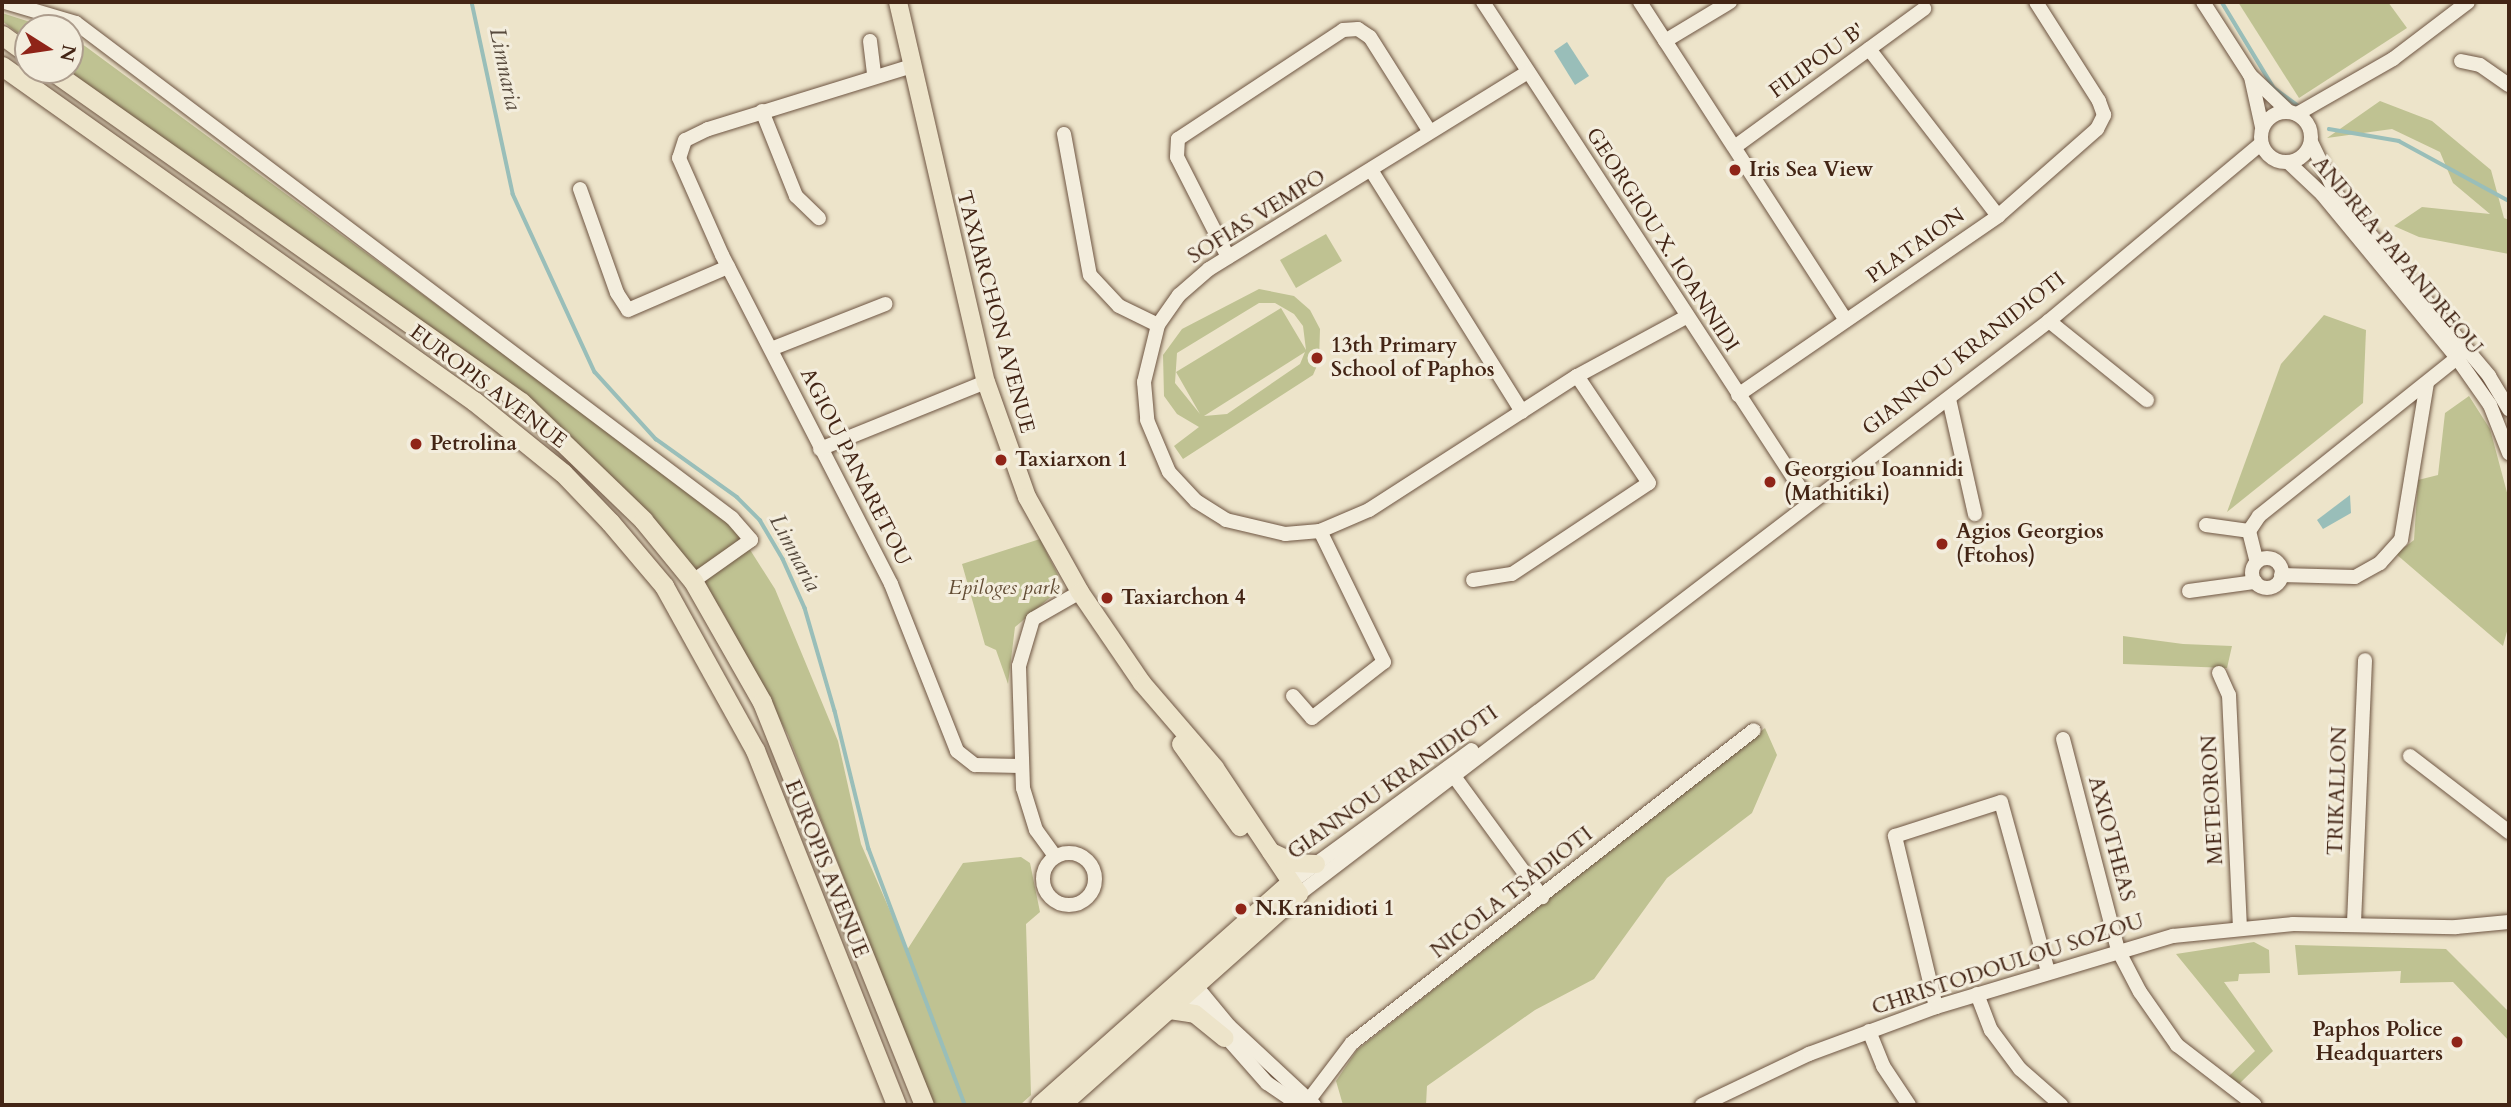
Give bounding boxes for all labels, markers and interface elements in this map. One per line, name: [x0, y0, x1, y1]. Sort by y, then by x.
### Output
north arrow: [14, 14, 84, 84]
street label: FILIPOU B': [1765, 18, 1869, 104]
water label: Limnaria: [483, 25, 527, 113]
text: N: [53, 42, 82, 64]
street label: GEORGIOU X. IOANNIDI: [1580, 123, 1744, 357]
street label: ANDREA PAPANDREOU: [2307, 152, 2487, 360]
place label: Iris Sea View: [1749, 157, 1874, 183]
marker: Iris Sea View: [1727, 162, 1743, 178]
street label: SOFIAS VEMPO: [1183, 165, 1331, 269]
street label: TAXIARCHON AVENUE: [950, 188, 1040, 436]
street label: PLATAION: [1862, 203, 1970, 289]
street label: GIANNOU KRANIDIOTI: [1857, 267, 2071, 441]
street label: EUROPIS AVENUE: [405, 320, 571, 454]
place label: 13th Primary School of Paphos: [1331, 333, 1495, 383]
marker: 13th Primary School of Paphos: [1309, 350, 1325, 366]
street label: AGIOU PANARETOU: [794, 364, 916, 570]
place label: Petrolina: [430, 431, 517, 457]
marker: Petrolina: [408, 436, 424, 452]
place label: Taxiarxon 1: [1015, 447, 1128, 473]
marker: Taxiarxon 1: [993, 452, 1009, 468]
place label: Georgiou Ioannidi (Mathitiki): [1784, 457, 1964, 507]
marker: Georgiou Ioannidi (Mathitiki): [1762, 474, 1778, 490]
water label: Limnaria: [763, 510, 827, 596]
place label: Agios Georgios (Ftohos): [1956, 519, 2104, 569]
marker: Agios Georgios (Ftohos): [1934, 536, 1950, 552]
park label: Epiloges park: [948, 575, 1060, 601]
place label: Taxiarchon 4: [1121, 585, 1245, 611]
marker: Taxiarchon 4: [1099, 590, 1115, 606]
street label: GIANNOU KRANIDIOTI: [1283, 701, 1503, 865]
street label: TRIKALLON: [2323, 726, 2353, 856]
street label: METEORON: [2197, 734, 2229, 866]
street label: AXIOTHEAS: [2082, 774, 2140, 904]
street label: EUROPIS AVENUE: [779, 776, 873, 962]
street label: NICOLA TSADIOTI: [1426, 822, 1598, 964]
place label: N.Kranidioti 1: [1255, 896, 1394, 922]
marker: N.Kranidioti 1: [1233, 901, 1249, 917]
street label: CHRISTODOULOU SOZOU: [1869, 909, 2147, 1021]
place label: Paphos Police Headquarters: [2312, 1017, 2443, 1067]
marker: Paphos Police Headquarters: [2449, 1034, 2465, 1050]

